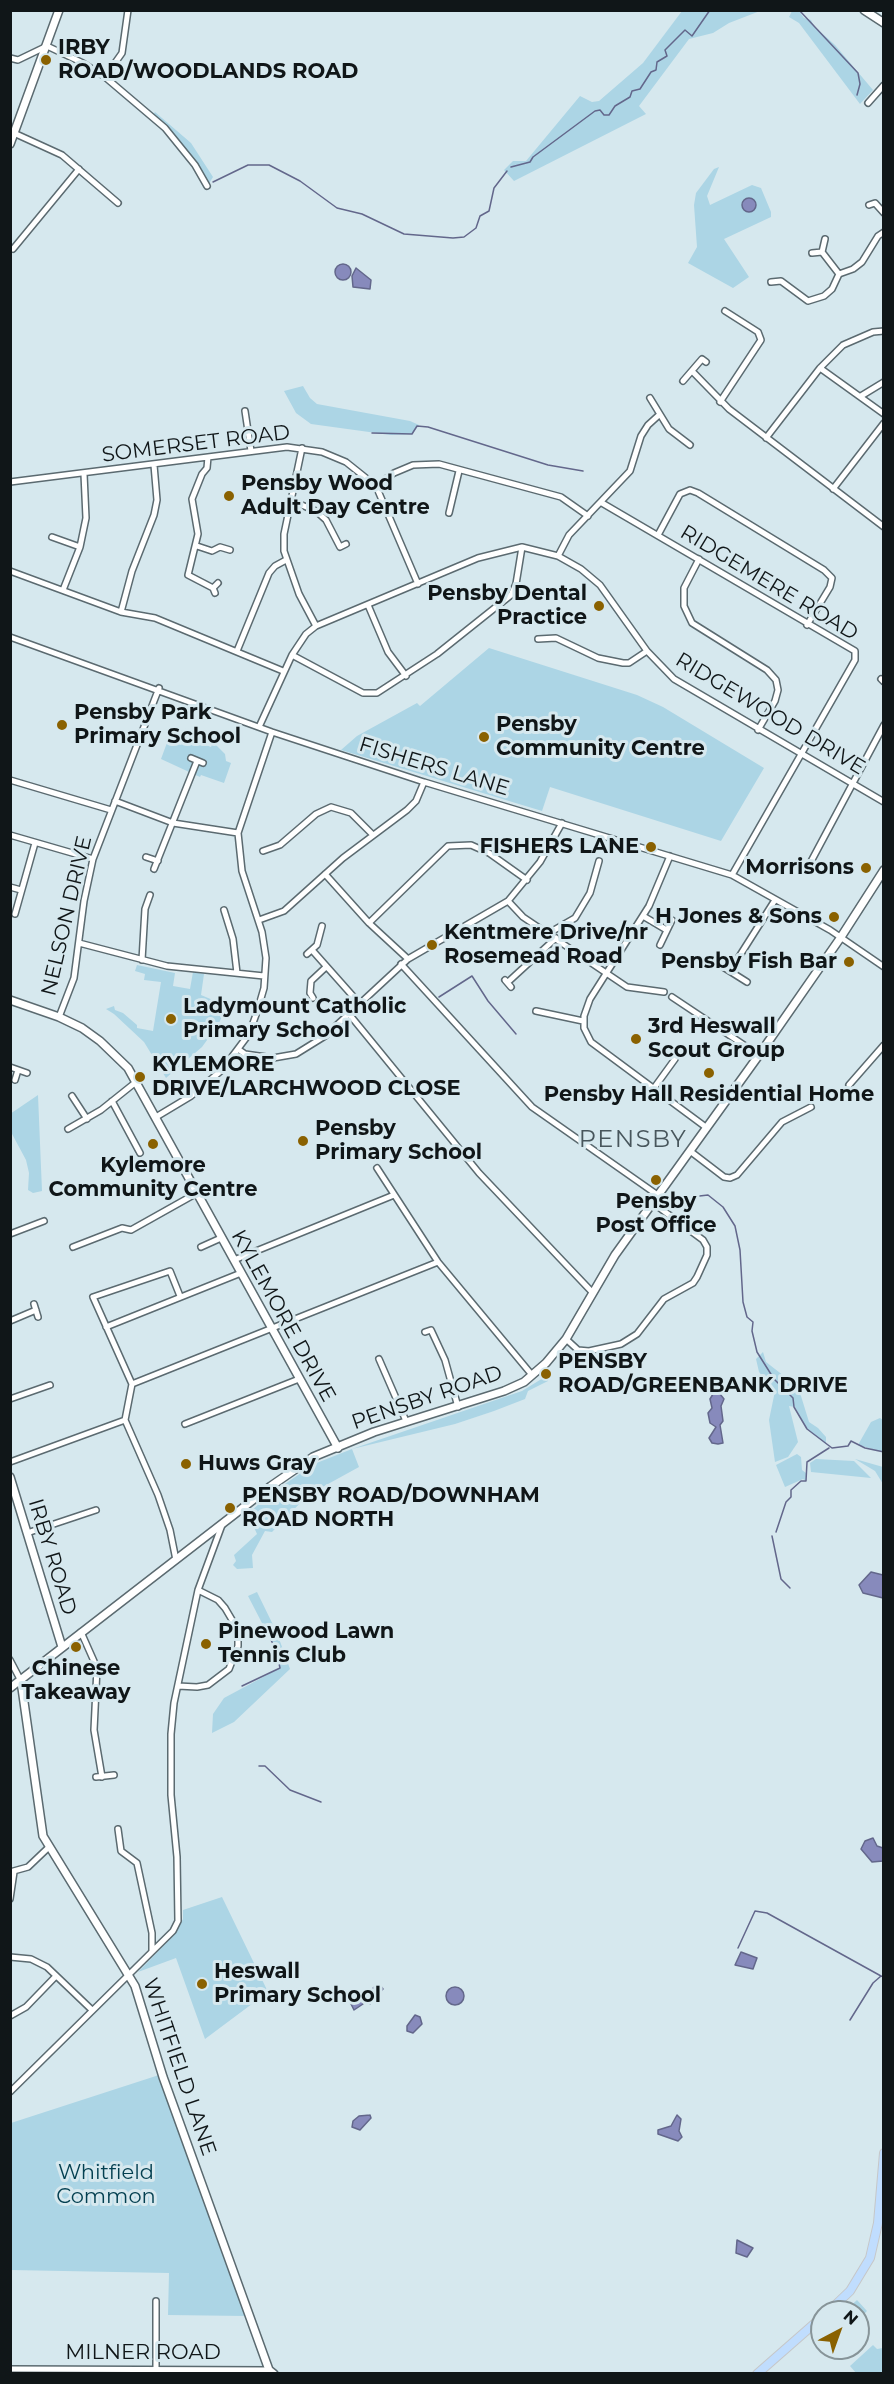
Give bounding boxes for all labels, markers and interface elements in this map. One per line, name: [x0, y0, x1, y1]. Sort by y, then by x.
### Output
place label: IRBY ROAD/WOODLANDS ROAD: [58, 35, 358, 85]
marker: IRBY ROAD/WOODLANDS ROAD: [39, 53, 53, 67]
street label: SOMERSET ROAD: [101, 420, 291, 468]
place label: Pensby Wood Adult Day Centre: [241, 471, 430, 521]
marker: Pensby Wood Adult Day Centre: [222, 489, 236, 503]
street label: RIDGEMERE ROAD: [676, 520, 862, 646]
place label: Pensby Dental Practice: [427, 581, 587, 631]
marker: Pensby Dental Practice: [592, 599, 606, 613]
street label: RIDGEWOOD DRIVE: [671, 647, 869, 781]
place label: Pensby Park Primary School: [74, 700, 241, 750]
place label: Pensby Community Centre: [496, 712, 705, 762]
marker: Pensby Park Primary School: [55, 718, 69, 732]
marker: Pensby Community Centre: [477, 730, 491, 744]
street label: FISHERS LANE: [356, 732, 512, 802]
street label: NELSON DRIVE: [36, 834, 98, 998]
place label: FISHERS LANE: [480, 834, 639, 860]
marker: FISHERS LANE: [644, 840, 658, 854]
place label: Morrisons: [745, 855, 854, 881]
marker: Morrisons: [859, 861, 873, 875]
place label: H Jones & Sons: [655, 904, 822, 930]
marker: H Jones & Sons: [827, 910, 841, 924]
place label: Kentmere Drive/nr Rosemead Road: [444, 920, 648, 970]
marker: Kentmere Drive/nr Rosemead Road: [425, 938, 439, 952]
place label: Pensby Fish Bar: [661, 949, 837, 975]
marker: Pensby Fish Bar: [842, 955, 856, 969]
place label: Ladymount Catholic Primary School: [183, 994, 406, 1044]
marker: Ladymount Catholic Primary School: [164, 1012, 178, 1026]
place label: 3rd Heswall Scout Group: [648, 1014, 785, 1064]
marker: 3rd Heswall Scout Group: [629, 1032, 643, 1046]
place label: KYLEMORE DRIVE/LARCHWOOD CLOSE: [152, 1052, 461, 1102]
marker: Pensby Hall Residential Home: [702, 1066, 716, 1080]
marker: KYLEMORE DRIVE/LARCHWOOD CLOSE: [133, 1070, 147, 1084]
place label: Pensby Hall Residential Home: [544, 1082, 874, 1108]
place label: Pensby Primary School: [315, 1116, 482, 1166]
district label: PENSBY: [579, 1126, 687, 1154]
marker: Pensby Primary School: [296, 1134, 310, 1148]
marker: Kylemore Community Centre: [146, 1137, 160, 1151]
place label: Kylemore Community Centre: [49, 1153, 257, 1203]
marker: Pensby Post Office: [649, 1173, 663, 1187]
place label: Pensby Post Office: [595, 1189, 717, 1239]
street label: KYLEMORE DRIVE: [225, 1226, 341, 1406]
place label: PENSBY ROAD/GREENBANK DRIVE: [558, 1349, 848, 1399]
street label: PENSBY ROAD: [348, 1360, 506, 1436]
marker: PENSBY ROAD/GREENBANK DRIVE: [539, 1367, 553, 1381]
place label: Huws Gray: [198, 1451, 316, 1477]
marker: Huws Gray: [179, 1457, 193, 1471]
place label: PENSBY ROAD/DOWNHAM ROAD NORTH: [242, 1483, 540, 1533]
street label: IRBY ROAD: [22, 1496, 82, 1618]
marker: PENSBY ROAD/DOWNHAM ROAD NORTH: [223, 1501, 237, 1515]
place label: Pinewood Lawn Tennis Club: [218, 1619, 394, 1669]
marker: Pinewood Lawn Tennis Club: [199, 1637, 213, 1651]
marker: Chinese Takeaway: [69, 1640, 83, 1654]
place label: Chinese Takeaway: [22, 1656, 130, 1706]
place label: Heswall Primary School: [214, 1959, 381, 2009]
street label: WHITFIELD LANE: [137, 1975, 221, 2159]
marker: Heswall Primary School: [195, 1977, 209, 1991]
park label: Whitfield Common: [56, 2160, 156, 2210]
north arrow: [810, 2300, 870, 2360]
text: N: [840, 2306, 862, 2329]
street label: MILNER ROAD: [65, 2340, 221, 2366]

